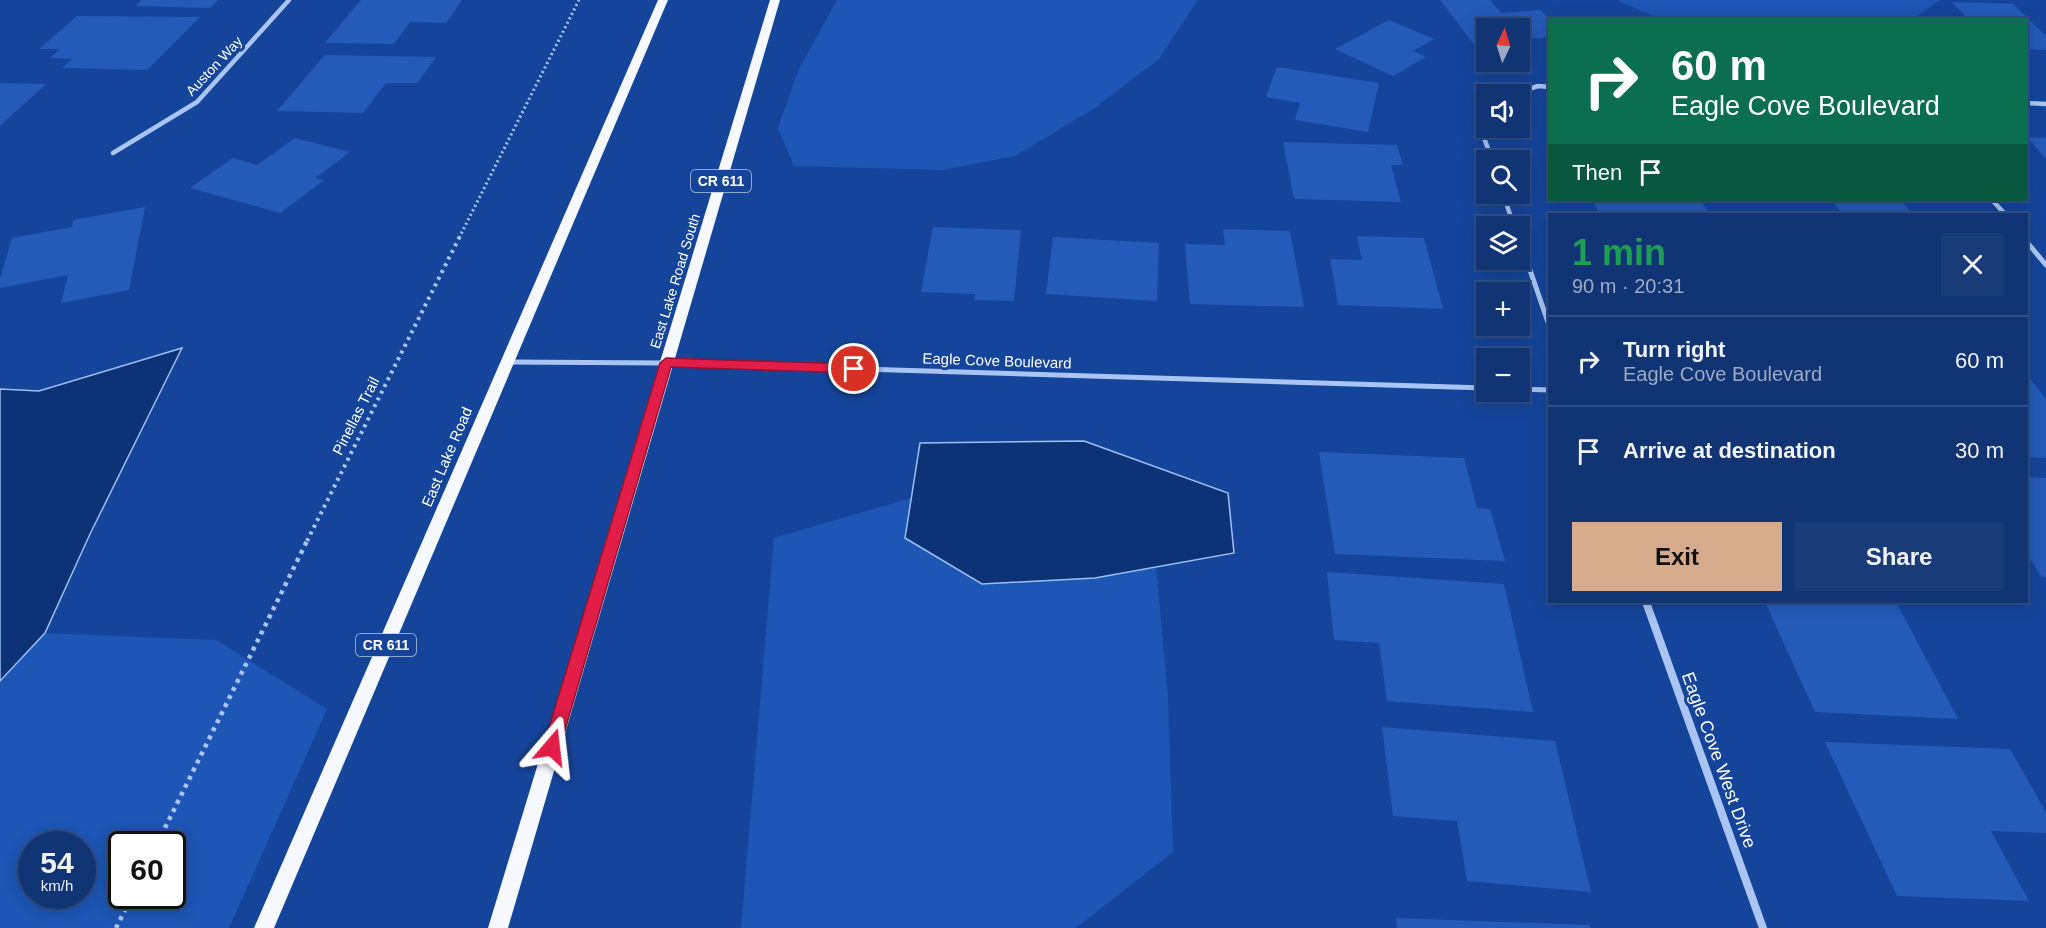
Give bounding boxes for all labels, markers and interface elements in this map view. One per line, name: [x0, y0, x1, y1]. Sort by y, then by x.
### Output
north arrow: [1476, 18, 1530, 72]
map controls: [1476, 18, 1530, 402]
street label: Auston Way: [183, 33, 245, 99]
icon: right: [1572, 42, 1650, 120]
text: 60 m: [1671, 42, 1767, 89]
button: sound: [1476, 84, 1530, 138]
text: Eagle Cove Boulevard: [1671, 91, 1940, 121]
button: search: [1476, 150, 1530, 204]
icon: arrive: [1634, 156, 1667, 189]
text: Then: [1572, 160, 1622, 185]
road number: CR 611: [691, 170, 751, 192]
street label: East Lake Road South: [647, 212, 703, 350]
button: layers: [1476, 216, 1530, 270]
text: 1 min: [1572, 232, 1666, 273]
button: close: [1941, 233, 2004, 296]
text: 90 m · 20:31: [1572, 275, 1684, 297]
button: +: [1476, 282, 1530, 336]
text: Turn right: [1623, 337, 1725, 362]
pin: [828, 343, 879, 394]
icon: right: [1572, 345, 1605, 378]
button: −: [1476, 348, 1530, 402]
text: 60 m: [1955, 348, 2004, 373]
street label: Eagle Cove Boulevard: [922, 349, 1072, 372]
icon: arrive: [837, 352, 870, 385]
text: Eagle Cove Boulevard: [1623, 363, 1822, 385]
street label: Pinellas Trail: [329, 374, 382, 458]
street label: East Lake Road: [418, 404, 475, 509]
icon: arrive: [1572, 435, 1605, 468]
text: Arrive at destination: [1623, 438, 1836, 463]
text: 30 m: [1955, 438, 2004, 463]
button: Exit: [1572, 522, 1782, 591]
button: Share: [1794, 522, 2004, 591]
road number: CR 611: [356, 634, 416, 656]
street label: Eagle Cove West Drive: [1678, 669, 1760, 851]
position arrow: [520, 715, 584, 779]
speed limit sign: 60: [108, 831, 186, 909]
text: 54: [40, 846, 74, 879]
text: km/h: [41, 877, 73, 894]

